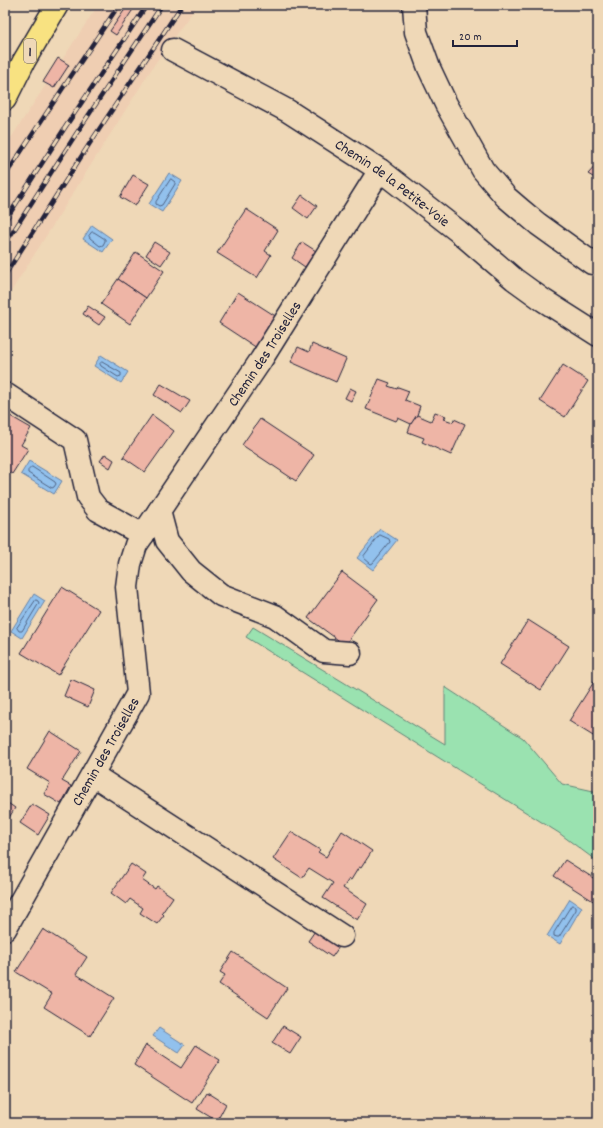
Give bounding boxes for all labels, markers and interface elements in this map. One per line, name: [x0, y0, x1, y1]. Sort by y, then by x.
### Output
scale bar: [453, 22, 517, 48]
text: 20 m: [459, 29, 482, 46]
road number: 1: [24, 39, 36, 63]
street label: Chemin de la Petite-Voie: [330, 135, 454, 234]
street label: Chemin des Troiselles: [223, 298, 308, 412]
street label: Chemin des Troiselles: [67, 694, 146, 811]

